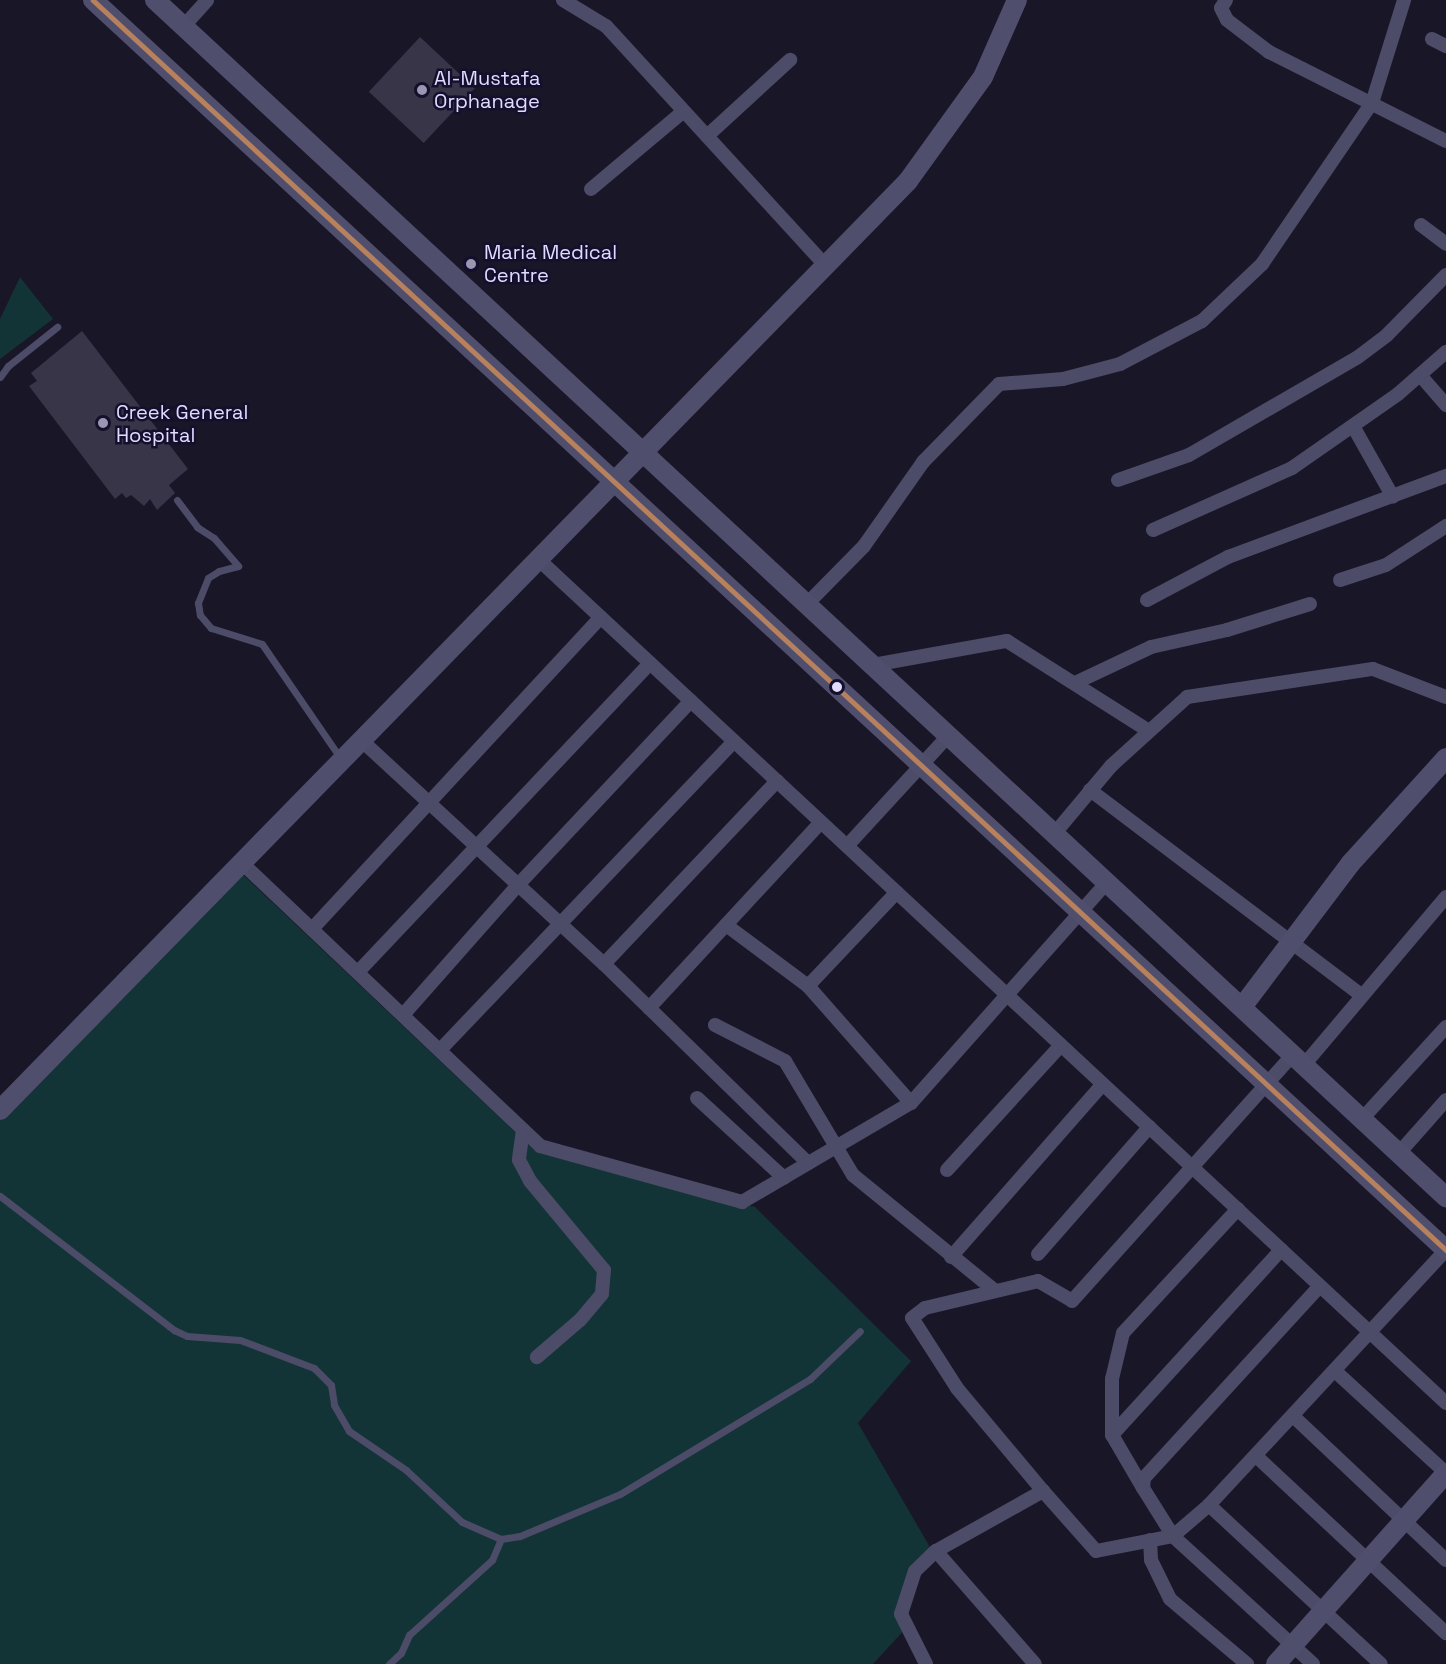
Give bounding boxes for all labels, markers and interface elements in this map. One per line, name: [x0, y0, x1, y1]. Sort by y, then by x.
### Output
place label: Al-Mustafa Orphanage: [434, 66, 541, 113]
marker: Al-Mustafa Orphanage: [415, 83, 429, 97]
place label: Maria Medical Centre: [484, 240, 617, 287]
marker: Maria Medical Centre: [462, 255, 480, 273]
place label: Creek General Hospital: [116, 400, 248, 447]
marker: Creek General Hospital: [94, 414, 112, 432]
unlabelled marker: [831, 681, 843, 693]

